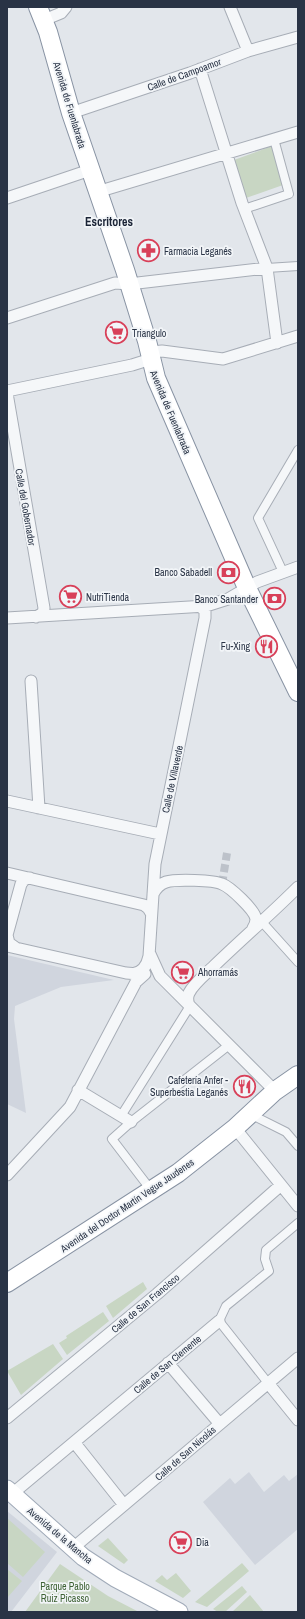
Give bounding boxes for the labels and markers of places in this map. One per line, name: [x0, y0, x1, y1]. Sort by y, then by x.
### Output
pharmacy icon: Farmacia Leganés: [136, 238, 162, 264]
place label: Farmacia Leganés: [164, 245, 232, 258]
supermarket icon: Triangulo: [104, 320, 130, 346]
place label: Triangulo: [132, 327, 167, 340]
bank icon: Banco Sabadell: [215, 559, 241, 585]
place label: Banco Sabadell: [155, 566, 212, 579]
supermarket icon: NutriTienda: [58, 584, 84, 610]
bank icon: Banco Santander: [261, 586, 287, 612]
place label: NutriTienda: [86, 591, 130, 604]
place label: Banco Santander: [195, 593, 258, 606]
restaurant icon: Fu-Xing: [253, 633, 279, 659]
place label: Fu-Xing: [221, 640, 250, 653]
supermarket icon: Ahorramás: [170, 959, 196, 985]
place label: Ahorramás: [197, 966, 238, 979]
restaurant icon: Cafetería Anfer - Superbestia Leganés: [231, 1073, 257, 1099]
place label: Cafetería Anfer - Superbestia Leganés: [150, 1074, 228, 1099]
supermarket icon: Dia: [167, 1529, 193, 1555]
place label: Dia: [196, 1536, 209, 1549]

